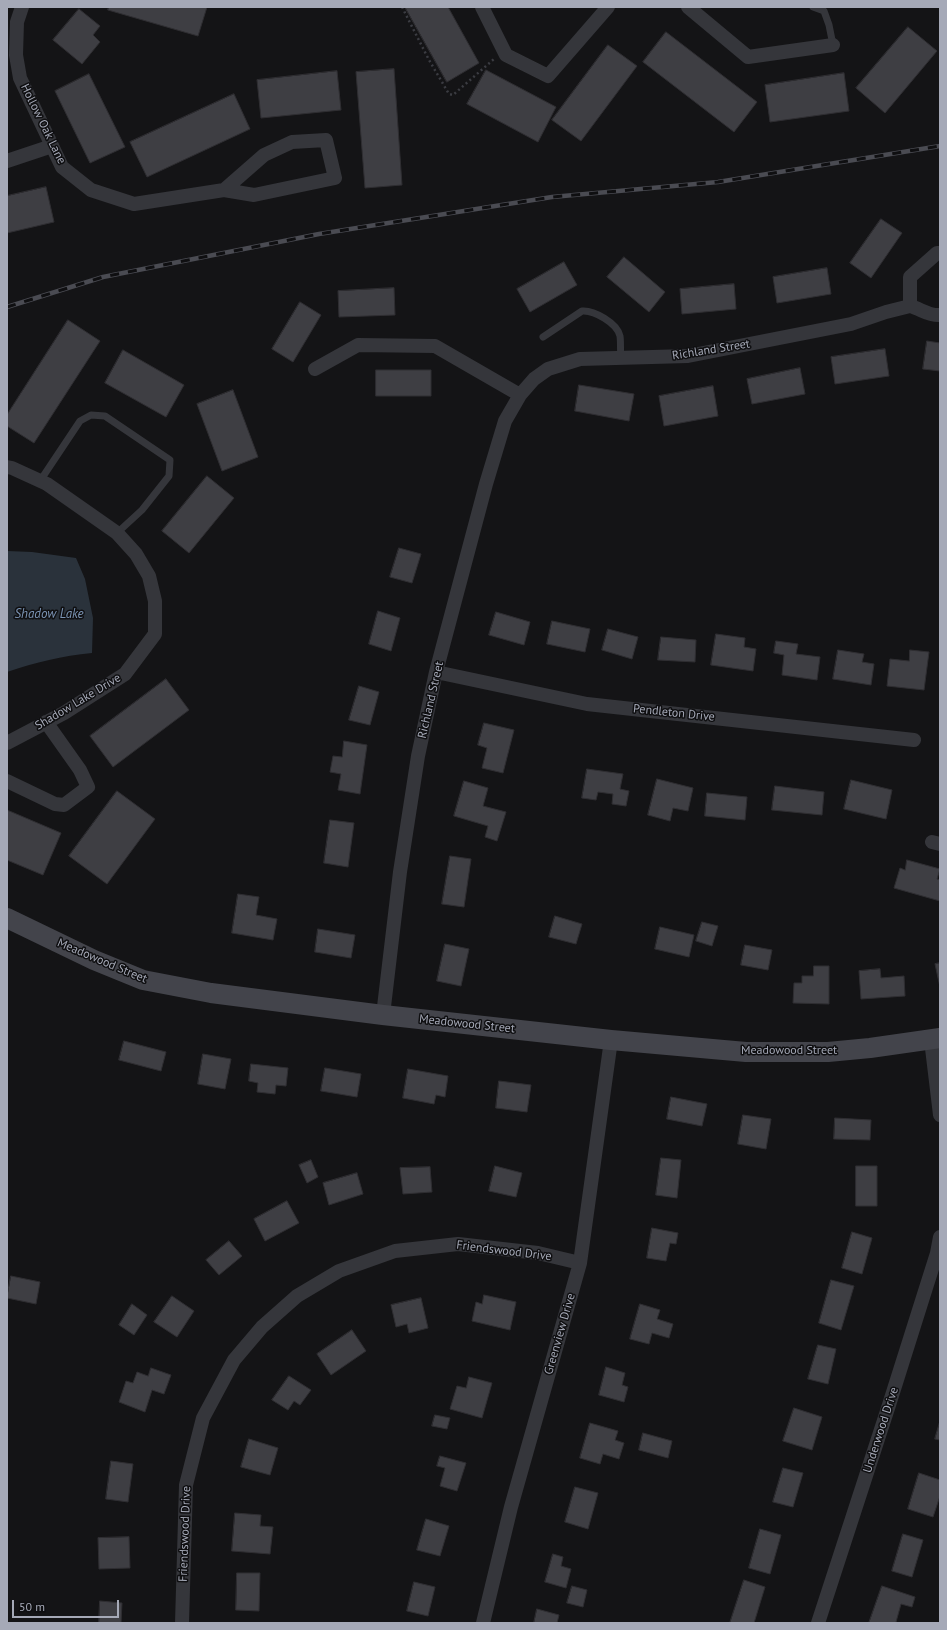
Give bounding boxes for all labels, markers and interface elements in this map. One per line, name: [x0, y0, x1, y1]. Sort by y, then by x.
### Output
street label: Hollow Oak Lane: [17, 82, 69, 166]
street label: Richland Street: [671, 337, 751, 363]
water label: Shadow Lake: [15, 606, 83, 622]
street label: Richland Street: [415, 660, 447, 740]
street label: Shadow Lake Drive: [33, 671, 123, 733]
street label: Pendleton Drive: [632, 702, 716, 724]
street label: Meadowood Street: [55, 936, 149, 986]
street label: Meadowood Street: [418, 1012, 516, 1036]
street label: Meadowood Street: [741, 1044, 837, 1058]
street label: Friendswood Drive: [456, 1238, 552, 1264]
street label: Greenview Drive: [542, 1292, 578, 1376]
street label: Underwood Drive: [860, 1385, 902, 1475]
street label: Friendswood Drive: [176, 1486, 194, 1582]
scale bar: [14, 1592, 121, 1618]
text: 50 m: [19, 1599, 45, 1614]

